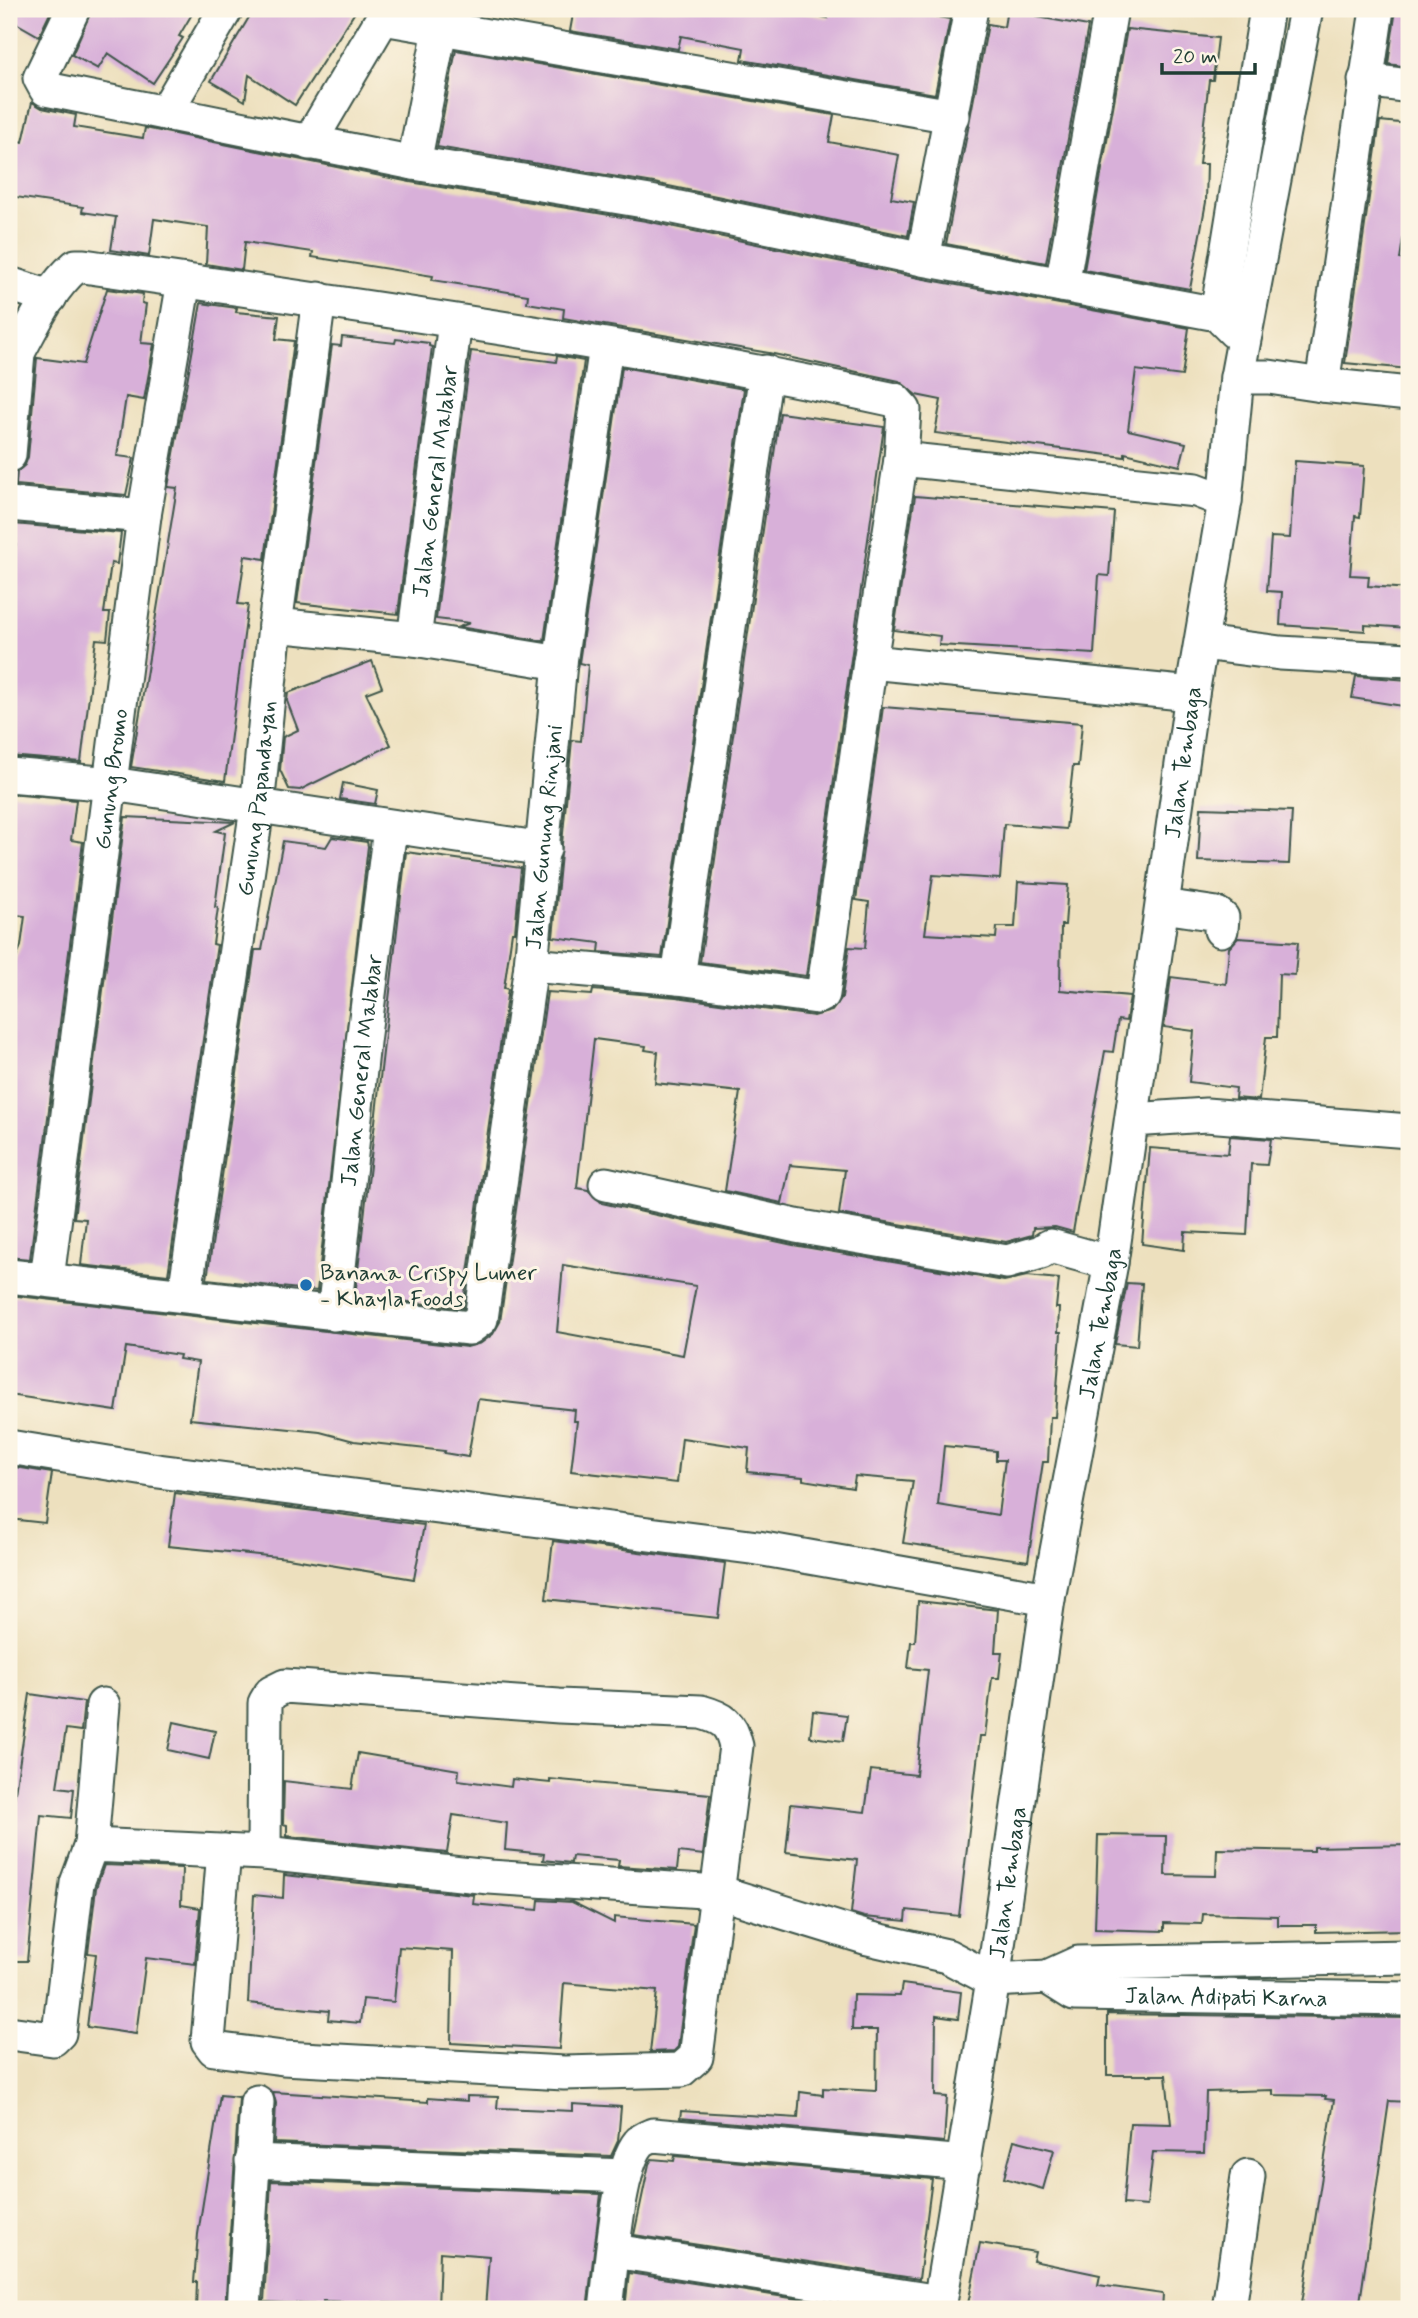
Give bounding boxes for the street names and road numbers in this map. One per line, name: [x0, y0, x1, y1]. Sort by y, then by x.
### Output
street label: Jalan General Malabar: [407, 363, 466, 599]
street label: Jalan Tembaga: [1159, 684, 1210, 841]
street label: Gunung Papandayan: [231, 699, 285, 898]
street label: Gunung Bromo: [89, 707, 136, 852]
street label: Jalan Gunung Rinjani: [520, 723, 571, 951]
street label: Jalan General Malabar: [335, 952, 391, 1188]
street label: Jalan Tembaga: [1073, 1246, 1130, 1402]
street label: Jalan Tembaga: [983, 1805, 1035, 1961]
street label: Jalan Adipati Karna: [1124, 1982, 1328, 2015]

